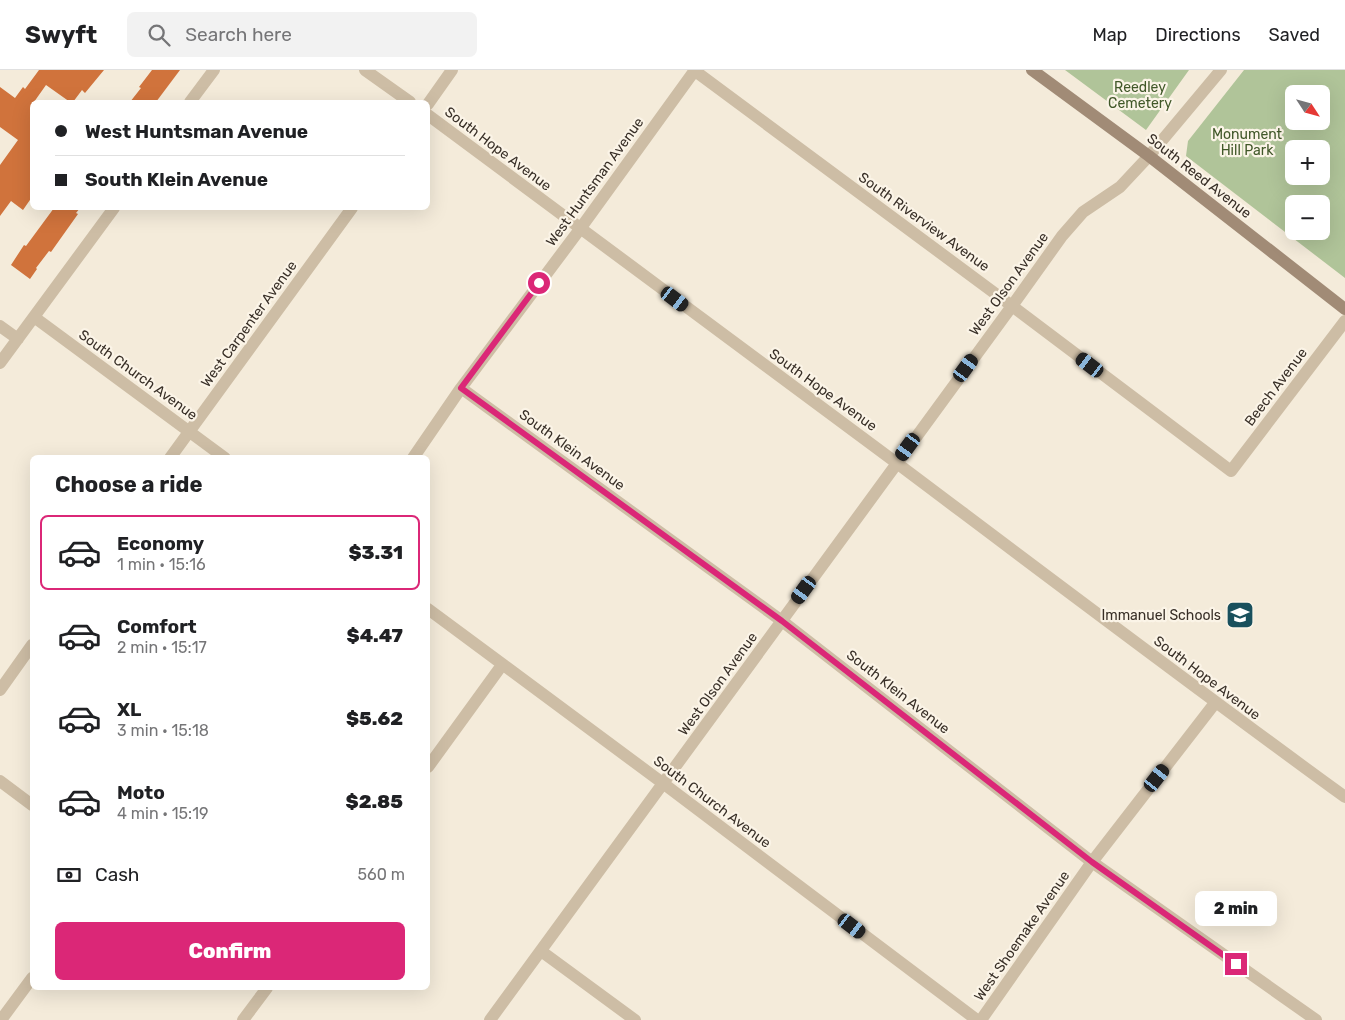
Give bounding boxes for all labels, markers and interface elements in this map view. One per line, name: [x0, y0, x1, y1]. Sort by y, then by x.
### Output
search box: [127, 12, 477, 57]
text: Swyft: [25, 21, 97, 49]
icon: search: [145, 21, 173, 49]
text: Search here: [185, 23, 292, 46]
text: Map: [1092, 24, 1127, 46]
text: Directions: [1155, 24, 1241, 46]
text: Saved: [1269, 24, 1320, 46]
park label: Reedley Cemetery: [1108, 79, 1172, 112]
north arrow: [1285, 85, 1330, 130]
map controls: [1285, 85, 1330, 240]
street label: South Hope Avenue: [441, 103, 555, 195]
street label: West Huntsman Avenue: [543, 114, 648, 250]
text: West Huntsman Avenue: [85, 120, 308, 143]
park label: Monument Hill Park: [1212, 126, 1283, 159]
street label: South Reed Avenue: [1143, 130, 1255, 222]
button: +: [1285, 140, 1330, 185]
text: South Klein Avenue: [85, 168, 268, 191]
street label: South Riverview Avenue: [855, 169, 993, 275]
button: −: [1285, 195, 1330, 240]
street label: West Olson Avenue: [966, 229, 1052, 339]
street label: West Carpenter Avenue: [197, 257, 301, 391]
route start: [528, 272, 550, 294]
car: [658, 284, 691, 314]
street label: South Church Avenue: [75, 326, 201, 424]
street label: Beech Avenue: [1241, 344, 1311, 429]
street label: South Hope Avenue: [766, 345, 880, 435]
car: [1073, 350, 1106, 380]
car: [951, 351, 980, 385]
street label: South Klein Avenue: [516, 406, 628, 494]
car: [893, 430, 922, 464]
text: Choose a ride: [55, 471, 202, 498]
icon: car: [57, 530, 102, 575]
text: Economy: [117, 532, 204, 555]
text: $3.31: [348, 541, 403, 564]
text: 1 min · 15:16: [117, 555, 206, 574]
car: [789, 573, 818, 607]
school or university icon: Immanuel Schools: [1225, 600, 1255, 630]
place label: Immanuel Schools: [1101, 607, 1221, 624]
icon: car: [57, 613, 102, 658]
text: Comfort: [117, 615, 197, 638]
text: $4.47: [347, 624, 403, 647]
street label: West Olson Avenue: [675, 629, 761, 739]
street label: South Hope Avenue: [1150, 632, 1264, 724]
text: 2 min · 15:17: [117, 638, 207, 657]
street label: South Klein Avenue: [843, 646, 953, 738]
icon: car: [57, 696, 102, 741]
text: XL: [117, 698, 141, 721]
text: $5.62: [346, 707, 403, 730]
text: 3 min · 15:18: [117, 721, 209, 740]
street label: South Church Avenue: [650, 752, 774, 852]
car: [1141, 762, 1172, 794]
icon: car: [57, 779, 102, 824]
text: Moto: [117, 781, 165, 804]
text: $2.85: [346, 790, 403, 813]
text: 4 min · 15:19: [117, 804, 209, 823]
icon: cash: [55, 861, 83, 889]
text: Cash: [95, 863, 139, 886]
text: 560 m: [358, 865, 405, 884]
street label: West Shoemake Avenue: [971, 868, 1073, 1004]
callout: 2 min: [1195, 892, 1277, 926]
text: 2 min: [1214, 899, 1258, 918]
car: [835, 911, 868, 941]
button: Confirm: [55, 922, 405, 980]
route end: [1225, 953, 1247, 975]

